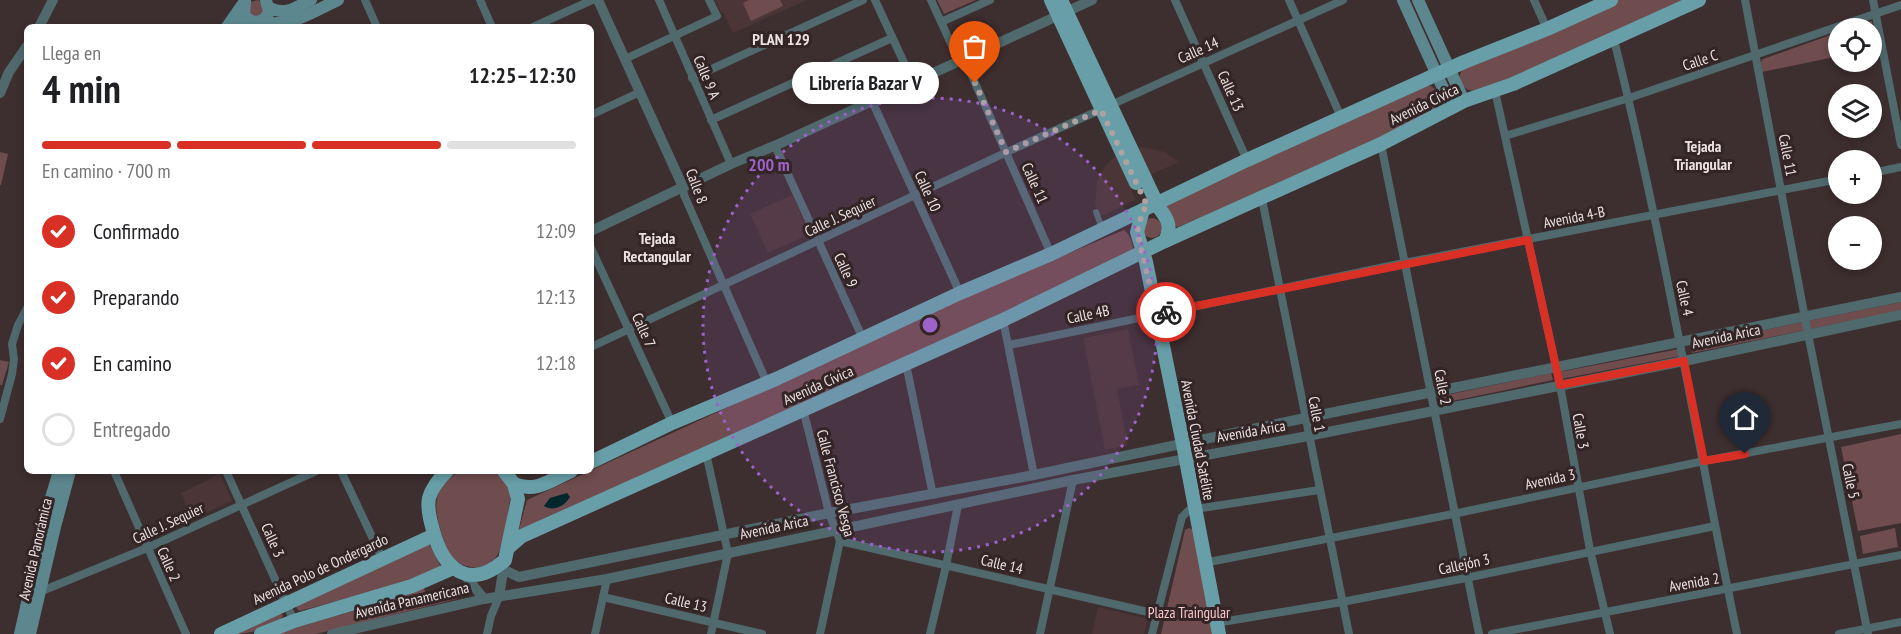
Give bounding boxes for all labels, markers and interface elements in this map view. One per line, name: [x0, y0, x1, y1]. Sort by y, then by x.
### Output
map controls: [1828, 18, 1882, 270]
button: locate: [1828, 18, 1882, 72]
pin: [949, 21, 1000, 83]
district label: PLAN 129: [752, 29, 810, 49]
icon: bag: [958, 30, 991, 63]
street label: Calle 14: [1175, 33, 1222, 67]
text: Llega en: [42, 40, 101, 66]
street label: Calle C: [1680, 45, 1720, 75]
street label: Calle 9 A: [689, 52, 725, 103]
text: 12:25–12:30: [469, 61, 576, 89]
callout: Librería Bazar V: [792, 62, 939, 104]
text: 4 min: [42, 63, 121, 114]
street label: Calle 13: [1214, 68, 1248, 114]
text: Librería Bazar V: [809, 70, 922, 96]
street label: Avenida Cívica: [1386, 79, 1462, 129]
button: layers: [1828, 84, 1882, 138]
street label: Calle 11: [1775, 132, 1801, 178]
district label: Tejada Triangular: [1674, 136, 1732, 174]
button: +: [1828, 150, 1882, 204]
text: 200 m: [748, 153, 790, 176]
text: En camino · 700 m: [42, 158, 171, 184]
street label: Calle 11: [1018, 160, 1052, 206]
street label: Calle 8: [682, 166, 712, 206]
street label: Calle 10: [911, 168, 945, 215]
street label: Calle J. Sequier: [801, 191, 880, 241]
street label: Avenida 4-B: [1542, 202, 1606, 232]
icon: check: [42, 215, 75, 248]
button: −: [1828, 216, 1882, 270]
text: Confirmado: [93, 217, 179, 245]
text: 12:09: [536, 218, 576, 244]
district label: Tejada Rectangular: [623, 228, 691, 266]
street label: Calle 9: [830, 250, 862, 290]
street label: Calle 4: [1672, 279, 1698, 318]
icon: check: [42, 281, 75, 314]
courier: [1136, 282, 1196, 342]
text: Preparando: [93, 283, 179, 311]
text: 12:13: [536, 284, 576, 310]
icon: bike: [1150, 296, 1183, 329]
street label: Calle 4B: [1065, 300, 1111, 328]
street label: Calle 7: [628, 310, 660, 350]
centre of rings: [920, 315, 940, 335]
street label: Avenida Arica: [1690, 319, 1762, 353]
icon: check: [42, 347, 75, 380]
text: En camino: [93, 349, 172, 377]
text: 12:18: [536, 350, 576, 376]
street label: Avenida Cívica: [780, 361, 856, 409]
street label: Calle 2: [1430, 368, 1456, 406]
street label: Avenida Ciudad Satélite: [1177, 378, 1219, 502]
pin: [1719, 392, 1770, 454]
street label: Calle 1: [1304, 395, 1330, 433]
icon: home: [1728, 401, 1761, 434]
street label: Calle 3: [1569, 412, 1593, 450]
text: Entregado: [93, 415, 170, 443]
street label: Avenida Arica: [1215, 416, 1287, 446]
street label: Calle Francisco Vesga: [813, 427, 859, 539]
street label: Calle 5: [1838, 462, 1864, 500]
street label: Avenida 3: [1523, 464, 1577, 494]
street label: Avenida Panorámica: [14, 496, 56, 602]
street label: Calle J. Sequier: [129, 498, 208, 548]
street label: Avenida Arica: [738, 510, 810, 544]
street label: Calle 3: [257, 520, 289, 560]
street label: Avenida Polo de Ondergardo: [249, 529, 391, 609]
street label: Calle 2: [153, 544, 185, 584]
street label: Callejón 3: [1437, 549, 1491, 579]
street label: Calle 14: [979, 550, 1025, 578]
street label: Avenida 2: [1667, 568, 1721, 596]
street label: Avenida Panamericana: [353, 578, 471, 622]
street label: Calle 13: [663, 588, 709, 616]
park label: Plaza Traingular: [1148, 603, 1231, 622]

